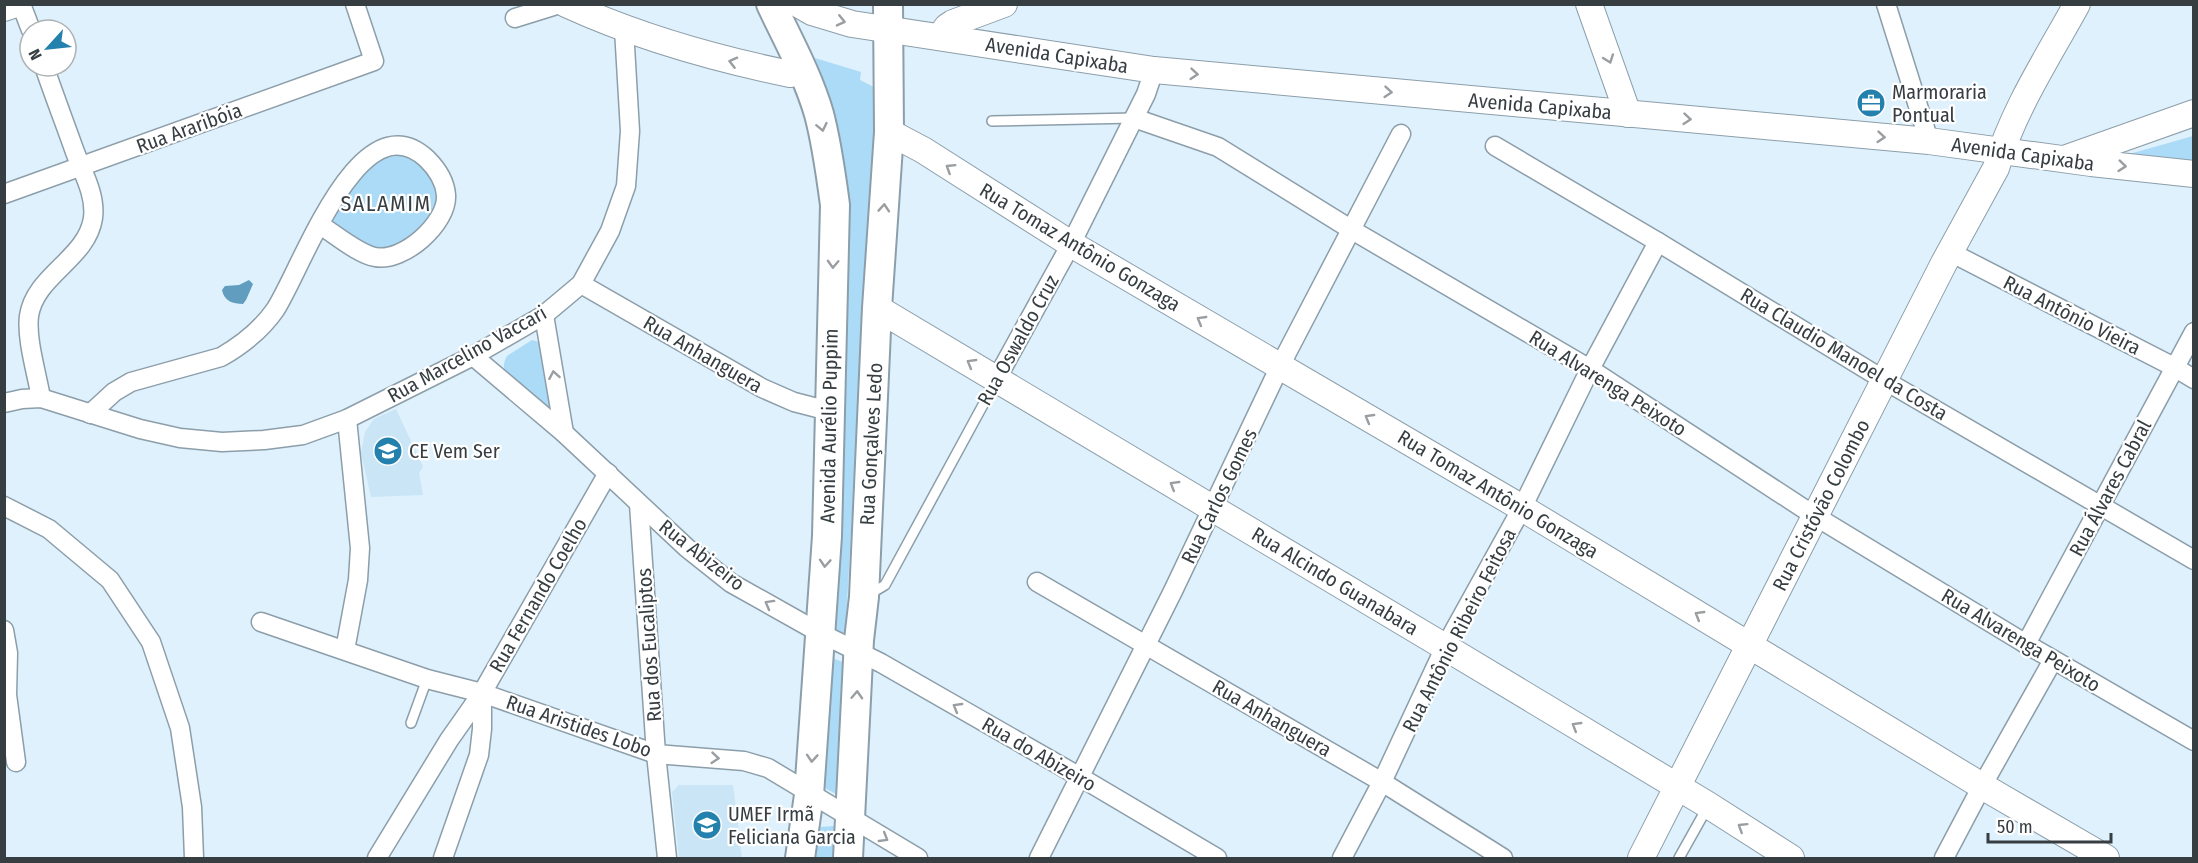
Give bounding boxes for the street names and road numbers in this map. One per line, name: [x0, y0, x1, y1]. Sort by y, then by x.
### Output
street label: Avenida Capixaba: [984, 32, 1130, 78]
street label: Avenida Capixaba: [1467, 88, 1613, 124]
street label: Rua Araribóia: [133, 98, 245, 158]
street label: Avenida Capixaba: [1950, 132, 2096, 176]
street label: Rua Tomaz Antônio Gonzaga: [975, 178, 1185, 316]
street label: Rua Oswaldo Cruz: [972, 270, 1064, 409]
street label: Rua Antõnio Vieira: [1999, 270, 2145, 360]
street label: Rua Claudio Manoel da Costa: [1736, 283, 1952, 425]
street label: Rua Marcelino Vaccari: [383, 300, 551, 408]
street label: Rua Anhanguera: [639, 310, 767, 398]
street label: Rua Alvarenga Peixoto: [1525, 325, 1691, 441]
street label: Avenida Aurélio Puppim: [815, 328, 843, 524]
street label: Rua Gonçalves Ledo: [855, 362, 887, 526]
street label: Rua Cristóvão Colombo: [1767, 415, 1875, 595]
street label: Rua Álvares Cabral: [2064, 416, 2156, 560]
street label: Rua Carlos Gomes: [1176, 425, 1262, 567]
street label: Rua Tomaz Antônio Gonzaga: [1393, 425, 1603, 563]
street label: Rua Fernando Coelho: [484, 514, 592, 676]
street label: Rua Abizeiro: [655, 514, 749, 596]
street label: Rua Alcindo Guanabara: [1247, 522, 1423, 640]
street label: Rua Antônio Ribeiro Feitosa: [1397, 524, 1521, 736]
street label: Rua dos Eucaliptos: [632, 567, 666, 723]
street label: Rua Alvarenga Peixoto: [1937, 583, 2105, 697]
street label: Rua Anhanguera: [1208, 674, 1336, 762]
street label: Rua Aristides Lobo: [503, 690, 655, 762]
street label: Rua do Abizeiro: [978, 712, 1100, 796]

